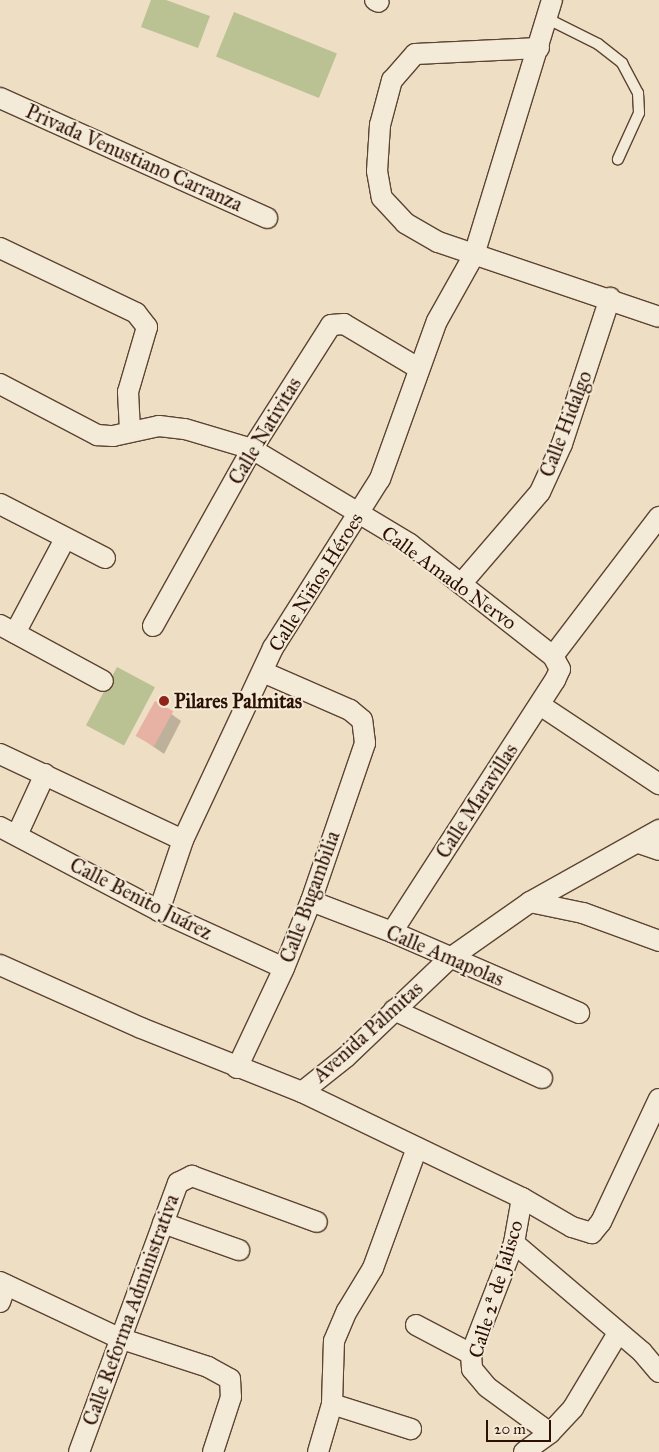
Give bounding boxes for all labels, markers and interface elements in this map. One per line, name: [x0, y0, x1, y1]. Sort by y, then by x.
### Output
street label: Privada Venustiano Carranza: [22, 99, 246, 217]
street label: Calle Hidalgo: [535, 368, 597, 480]
street label: Calle Nativitas: [224, 373, 306, 489]
street label: Calle Niños Héroes: [264, 508, 368, 656]
street label: Calle Amado Nervo: [377, 521, 521, 635]
place label: Pilares Palmitas: [174, 689, 302, 713]
marker: Pilares Palmitas: [158, 695, 170, 707]
street label: Calle Maravillas: [431, 739, 523, 863]
street label: Calle Bugambilia: [275, 828, 345, 966]
street label: Calle Benito Juárez: [66, 853, 216, 945]
street label: Calle Amapolas: [383, 920, 507, 992]
street label: Avenida Palmitas: [308, 976, 428, 1088]
street label: Calle Reforma Administrativa: [78, 1191, 184, 1429]
street label: Calle 2ª de Jalisco: [464, 1217, 528, 1361]
scale bar: [489, 1410, 554, 1442]
text: 20 m: [494, 1420, 526, 1438]

